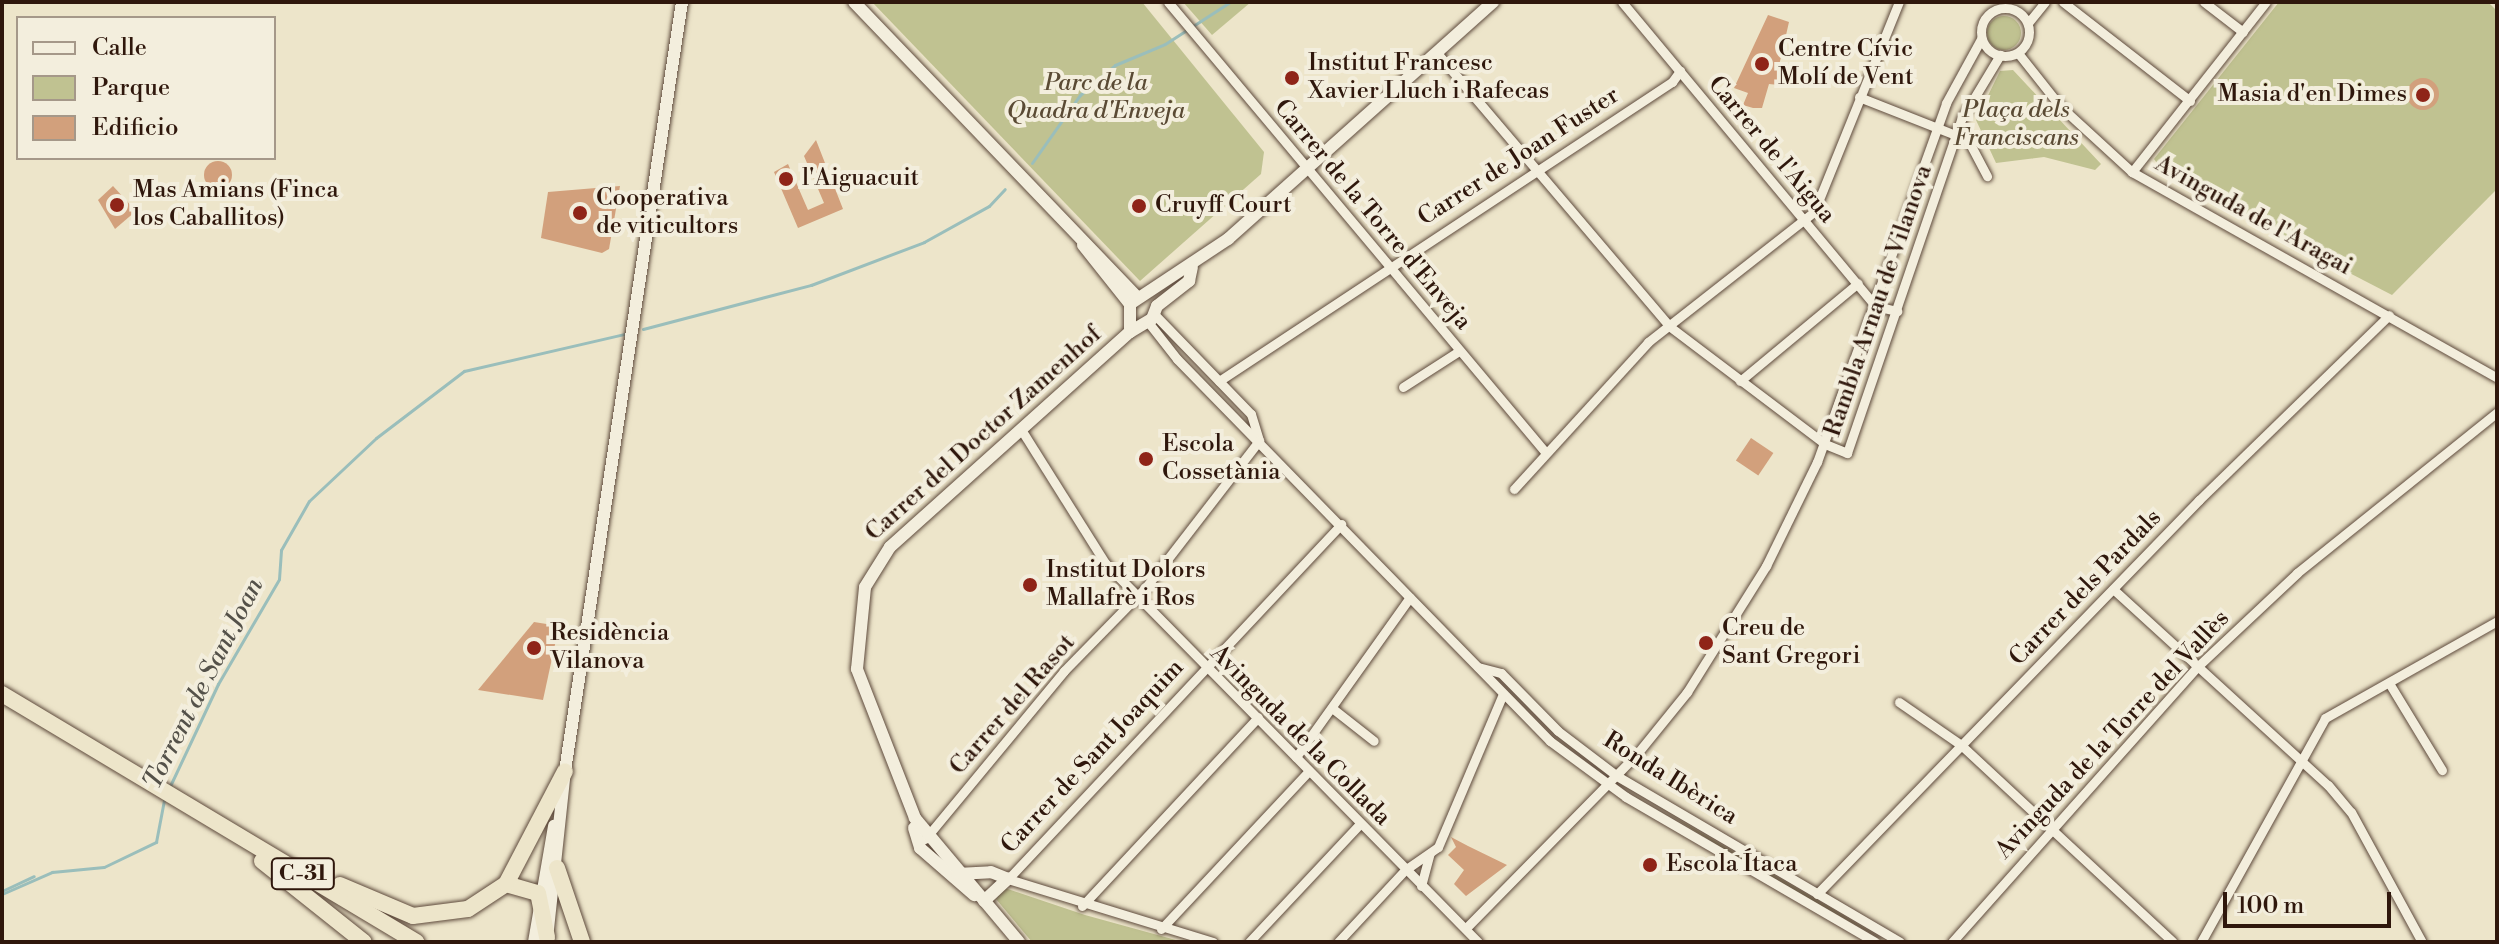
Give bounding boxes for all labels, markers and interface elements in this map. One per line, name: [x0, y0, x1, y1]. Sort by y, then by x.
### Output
legend: [16, 16, 276, 160]
text: Calle: [92, 33, 147, 63]
place label: Centre Cívic Molí de Vent: [1778, 36, 1913, 92]
place label: Institut Francesc Xavier Lluch i Rafecas: [1308, 50, 1549, 106]
marker: Centre Cívic Molí de Vent: [1753, 55, 1771, 73]
marker: Institut Francesc Xavier Lluch i Rafecas: [1283, 69, 1301, 87]
park label: Parc de la Quadra d'Enveja: [1007, 70, 1185, 126]
street label: Carrer de l'Aigua: [1701, 71, 1841, 229]
text: Parque: [92, 73, 170, 103]
street label: Carrer de Joan Fuster: [1413, 81, 1625, 233]
place label: Masia d'en Dimes: [2218, 81, 2407, 109]
marker: Masia d'en Dimes: [2414, 86, 2432, 104]
street label: Carrer de la Torre d'Enveja: [1267, 94, 1477, 336]
park label: Plaça dels Franciscans: [1953, 97, 2079, 153]
text: Edificio: [92, 113, 178, 143]
street label: Avinguda de l'Aragai: [2149, 150, 2357, 282]
street label: Rambla Arnau de Vilanova: [1819, 161, 1939, 441]
place label: l'Aiguacuit: [802, 165, 919, 193]
marker: l'Aiguacuit: [777, 170, 795, 188]
place label: Mas Amians (Finca los Caballitos): [133, 177, 339, 233]
place label: Cooperativa de viticultors: [596, 185, 738, 241]
place label: Cruyff Court: [1155, 192, 1292, 220]
marker: Mas Amians (Finca los Caballitos): [108, 196, 126, 214]
marker: Cruyff Court: [1130, 197, 1148, 215]
marker: Cooperativa de viticultors: [571, 204, 589, 222]
street label: Carrer del Doctor Zamenhof: [860, 320, 1108, 548]
place label: Escola Cossetània: [1162, 431, 1281, 487]
marker: Escola Cossetània: [1137, 450, 1155, 468]
street label: Carrer dels Pardals: [2004, 504, 2168, 672]
place label: Institut Dolors Mallafrè i Ros: [1046, 557, 1205, 613]
water label: Torrent de Sant Joan: [137, 573, 271, 795]
marker: Institut Dolors Mallafrè i Ros: [1021, 576, 1039, 594]
street label: Avinguda de la Torre del Vallès: [1990, 605, 2236, 865]
place label: Creu de Sant Gregori: [1722, 615, 1860, 671]
place label: Residència Vilanova: [550, 620, 669, 676]
street label: Carrer del Rasot: [944, 629, 1082, 781]
marker: Creu de Sant Gregori: [1697, 634, 1715, 652]
marker: Residència Vilanova: [525, 639, 543, 657]
street label: Avinguda de la Collada: [1204, 640, 1396, 832]
street label: Carrer de Sant Joaquim: [996, 654, 1190, 860]
street label: Ronda Ibèrica: [1598, 726, 1742, 832]
place label: Escola Ítaca: [1666, 851, 1797, 879]
road number: C-31: [269, 856, 337, 892]
marker: Escola Ítaca: [1641, 856, 1659, 874]
scale bar: [2227, 876, 2395, 926]
text: 100 m: [2237, 891, 2304, 921]

